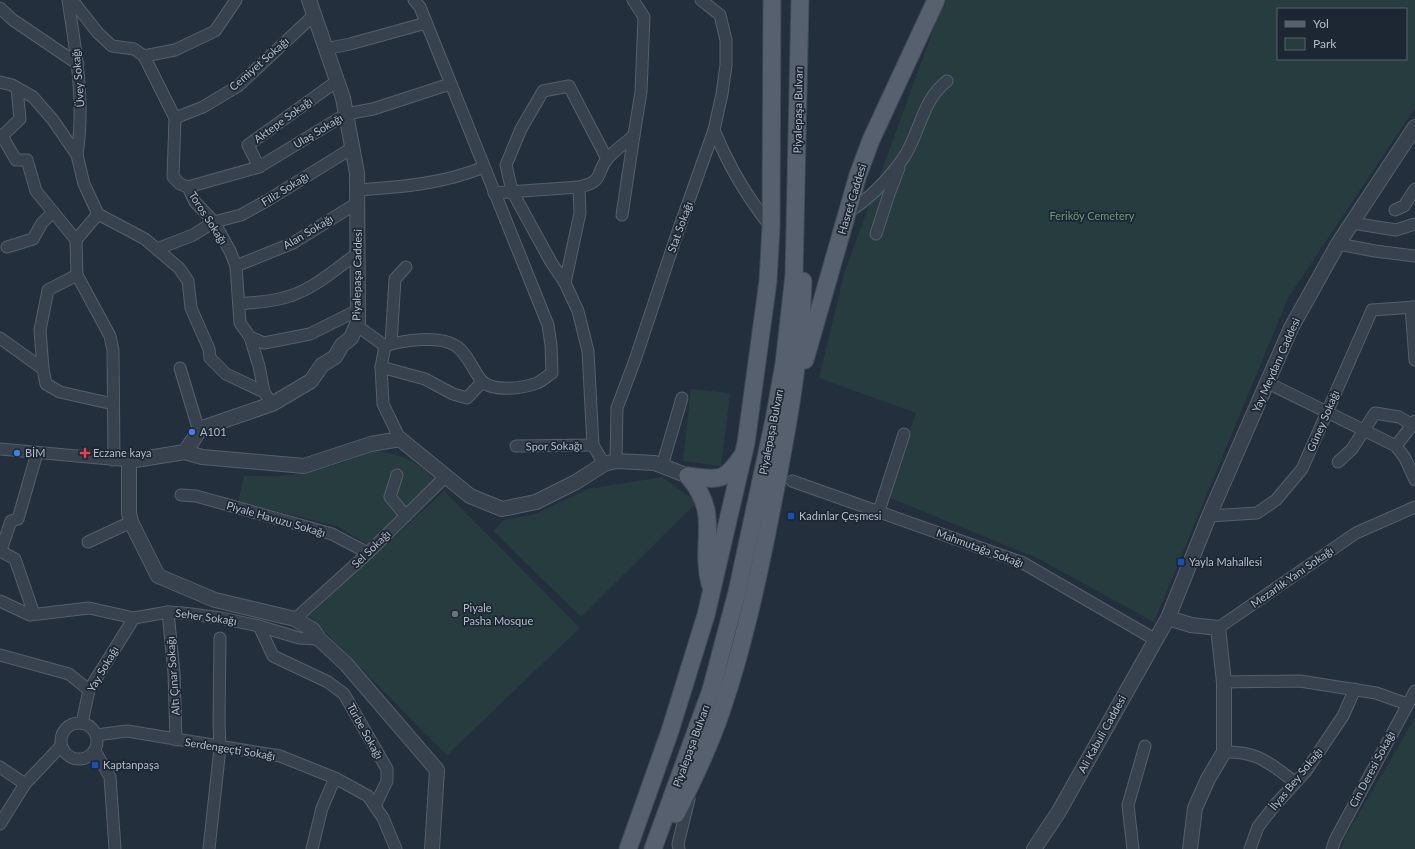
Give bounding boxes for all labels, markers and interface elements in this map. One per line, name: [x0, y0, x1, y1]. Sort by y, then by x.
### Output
legend: [1277, 8, 1407, 60]
text: Yol: [1313, 16, 1329, 31]
street label: Cemiyet Sokağı: [226, 34, 291, 93]
text: Park: [1313, 36, 1337, 51]
street label: Üvey Sokağı: [68, 48, 87, 108]
street label: Piyalepaşa Bulvarı: [790, 67, 805, 153]
street label: Aktepe Sokağı: [251, 94, 314, 145]
street label: Ulaş Sokağı: [291, 111, 345, 150]
street label: Hasret Caddesi: [835, 162, 869, 236]
street label: Filiz Sokağı: [259, 169, 311, 208]
street label: Toros Sokağı: [186, 189, 230, 247]
street label: Stat Sokağı: [664, 200, 695, 254]
park label: Feriköy Cemetery: [1049, 209, 1135, 222]
street label: Alan Sokağı: [280, 212, 335, 252]
street label: Piyalepaşa Caddesi: [349, 229, 364, 321]
street label: Yay Meydanı Caddesi: [1249, 315, 1302, 414]
street label: Piyalepaşa Bulvarı: [756, 388, 785, 476]
street label: Güney Sokağı: [1304, 388, 1341, 454]
place label: A101: [200, 425, 227, 438]
marker: A101: [187, 427, 197, 437]
street label: Spor Sokağı: [526, 439, 582, 452]
place label: BİM: [25, 446, 45, 459]
place label: Eczane kaya: [93, 446, 152, 459]
marker: BİM: [12, 448, 22, 458]
marker: Eczane kaya: [80, 448, 90, 458]
street label: Piyale Havuzu Sokağı: [225, 498, 327, 539]
place label: Kadınlar Çeşmesi: [799, 509, 882, 522]
marker: Kadınlar Çeşmesi: [786, 511, 796, 521]
street label: Mahmutağa Sokağı: [935, 526, 1026, 569]
street label: Sel Sokağı: [349, 527, 393, 570]
street label: Mezarlık Yanı Sokağı: [1248, 543, 1336, 610]
place label: Yayla Mahallesi: [1189, 555, 1262, 568]
marker: Yayla Mahallesi: [1176, 557, 1186, 567]
place label: Piyale Pasha Mosque: [463, 601, 533, 627]
street label: Seher Sokağı: [175, 606, 238, 627]
marker: Piyale Pasha Mosque: [450, 609, 460, 619]
street label: Altı Çınar Sokağı: [163, 636, 182, 716]
street label: Yay Sokağı: [84, 644, 121, 694]
street label: Ali Kabuli Caddesi: [1075, 692, 1128, 775]
street label: Türbe Sokağı: [345, 701, 386, 761]
street label: Piyalepaşa Bulvarı: [670, 703, 711, 789]
street label: Cin Deresi Sokağı: [1346, 728, 1397, 809]
street label: Serdengeçti Sokağı: [184, 735, 276, 762]
street label: İlyas Bey Sokağı: [1266, 745, 1325, 813]
place label: Kaptanpaşa: [103, 758, 159, 771]
marker: Kaptanpaşa: [90, 760, 100, 770]

